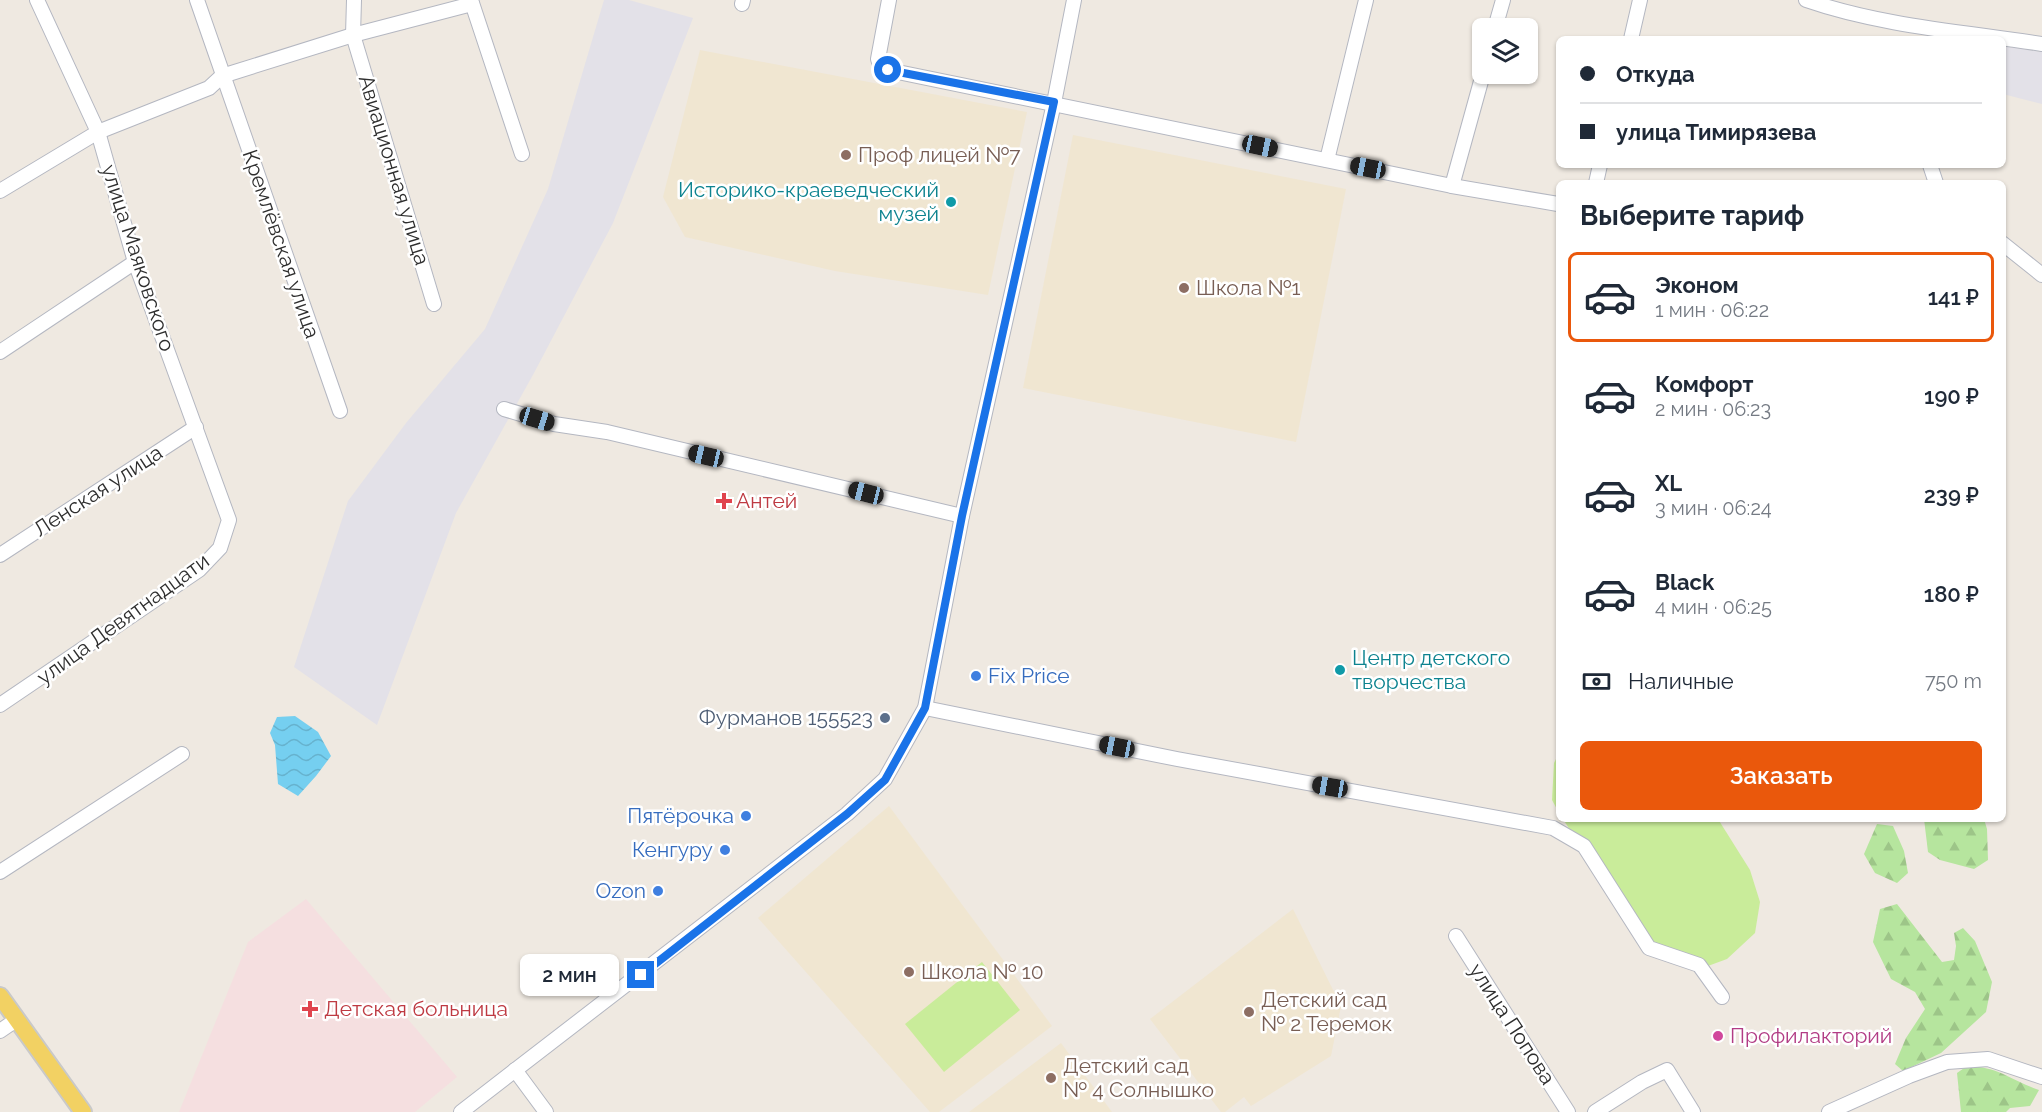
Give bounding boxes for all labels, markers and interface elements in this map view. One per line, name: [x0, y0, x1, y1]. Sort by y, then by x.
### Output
map controls: [1472, 18, 1538, 84]
button: layers: [1472, 18, 1538, 84]
route start: [874, 56, 901, 83]
text: Откуда: [1616, 61, 1695, 87]
street label: Авиационная улица: [354, 72, 435, 268]
text: улица Тимирязева: [1616, 119, 1816, 145]
car: [1241, 133, 1279, 159]
place label: Проф лицей №7: [858, 142, 1021, 167]
street label: Кремлёвская улица: [237, 146, 325, 341]
marker: Проф лицей №7: [839, 148, 853, 162]
car: [1349, 156, 1387, 180]
street label: улица Маяковского: [96, 161, 180, 354]
place label: Историко-краеведческий музей: [678, 177, 939, 226]
marker: Историко-краеведческий музей: [944, 195, 958, 209]
text: Выберите тариф: [1580, 200, 1804, 231]
icon: car: [1583, 270, 1637, 324]
text: Эконом: [1655, 272, 1739, 298]
place label: Школа №1: [1196, 275, 1300, 300]
marker: Школа №1: [1177, 281, 1191, 295]
text: 141 ₽: [1928, 284, 1979, 310]
text: 1 мин · 06:22: [1655, 298, 1769, 322]
icon: car: [1583, 369, 1637, 423]
text: Комфорт: [1655, 371, 1753, 397]
text: 190 ₽: [1924, 383, 1979, 409]
text: 2 мин · 06:23: [1655, 397, 1771, 421]
car: [517, 405, 557, 433]
street label: Ленская улица: [29, 440, 167, 542]
car: [686, 443, 726, 469]
icon: car: [1583, 468, 1637, 522]
text: XL: [1655, 470, 1682, 496]
car: [846, 480, 886, 506]
text: 239 ₽: [1924, 482, 1979, 508]
place label: Антей: [736, 488, 797, 513]
marker: Антей: [717, 494, 731, 508]
text: 3 мин · 06:24: [1655, 496, 1772, 520]
street label: улица Девятнадцати: [32, 548, 214, 689]
icon: car: [1583, 567, 1637, 621]
text: Black: [1655, 569, 1714, 595]
text: 180 ₽: [1924, 581, 1979, 607]
text: 4 мин · 06:25: [1655, 595, 1772, 619]
place label: Центр детского творчества: [1352, 645, 1510, 694]
place label: Fix Price: [988, 663, 1070, 688]
marker: Центр детского творчества: [1333, 663, 1347, 677]
icon: cash: [1580, 665, 1613, 698]
text: Наличные: [1628, 668, 1734, 694]
marker: Fix Price: [969, 669, 983, 683]
text: 750 m: [1925, 669, 1982, 693]
place label: Фурманов 155523: [699, 705, 873, 730]
marker: Фурманов 155523: [878, 711, 892, 725]
car: [1098, 735, 1136, 759]
button: Заказать: [1580, 741, 1982, 810]
car: [1311, 775, 1349, 799]
place label: Пятёрочка: [627, 803, 734, 828]
marker: Пятёрочка: [739, 809, 753, 823]
place label: Кенгуру: [632, 837, 713, 862]
marker: Кенгуру: [718, 843, 732, 857]
place label: Ozon: [595, 878, 646, 903]
marker: Ozon: [651, 884, 665, 898]
callout: 2 мин: [521, 954, 620, 996]
street label: улица Попова: [1464, 958, 1561, 1089]
place label: Школа № 10: [921, 959, 1044, 984]
route end: [627, 961, 654, 988]
text: 2 мин: [542, 963, 597, 987]
marker: Школа № 10: [902, 965, 916, 979]
place label: Детский сад № 2 Теремок: [1261, 987, 1392, 1036]
place label: Детская больница: [324, 996, 508, 1021]
marker: Детская больница: [301, 1000, 319, 1018]
marker: Детский сад № 2 Теремок: [1242, 1005, 1256, 1019]
place label: Профилакторий: [1730, 1023, 1892, 1048]
marker: Профилакторий: [1711, 1029, 1725, 1043]
place label: Детский сад № 4 Солнышко: [1063, 1053, 1214, 1102]
marker: Детский сад № 4 Солнышко: [1044, 1071, 1058, 1085]

